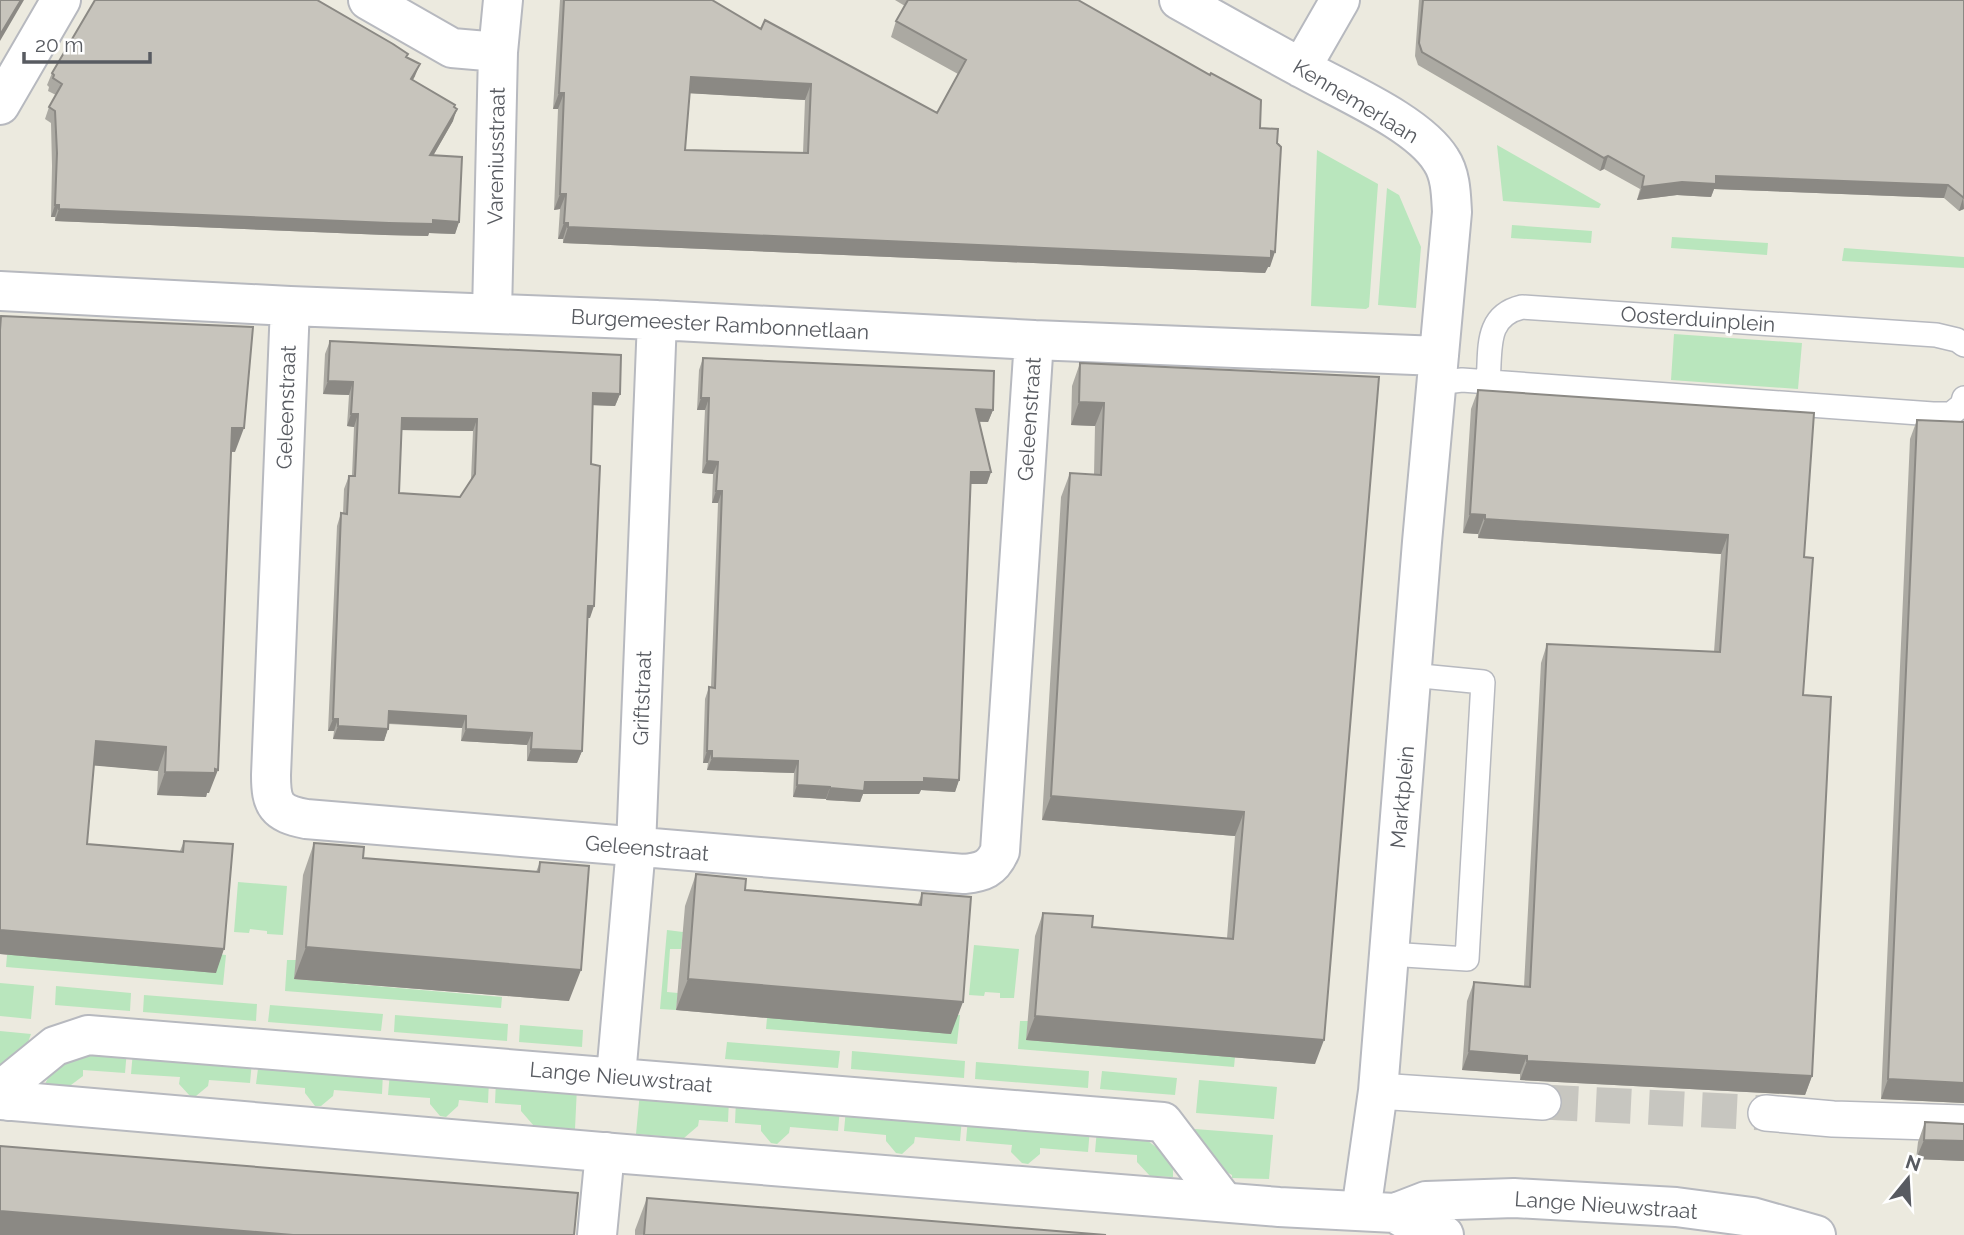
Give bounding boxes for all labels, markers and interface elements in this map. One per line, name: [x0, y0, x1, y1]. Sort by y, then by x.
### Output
scale bar: [24, 21, 150, 65]
text: 20 m: [35, 32, 83, 57]
street label: Kennemerlaan: [1289, 54, 1423, 148]
street label: Vareniusstraat: [482, 87, 510, 225]
street label: Oosterduinplein: [1620, 301, 1776, 337]
street label: Burgemeester Rambonnetlaan: [570, 304, 870, 344]
street label: Geleenstraat: [271, 344, 301, 470]
street label: Geleenstraat: [1012, 356, 1046, 482]
street label: Griftstraat: [628, 650, 656, 746]
street label: Marktplein: [1385, 745, 1419, 849]
street label: Geleenstraat: [584, 830, 710, 866]
street label: Lange Nieuwstraat: [529, 1057, 713, 1097]
north arrow: [1873, 1144, 1943, 1214]
text: N: [1903, 1150, 1924, 1176]
street label: Lange Nieuwstraat: [1514, 1186, 1698, 1224]

